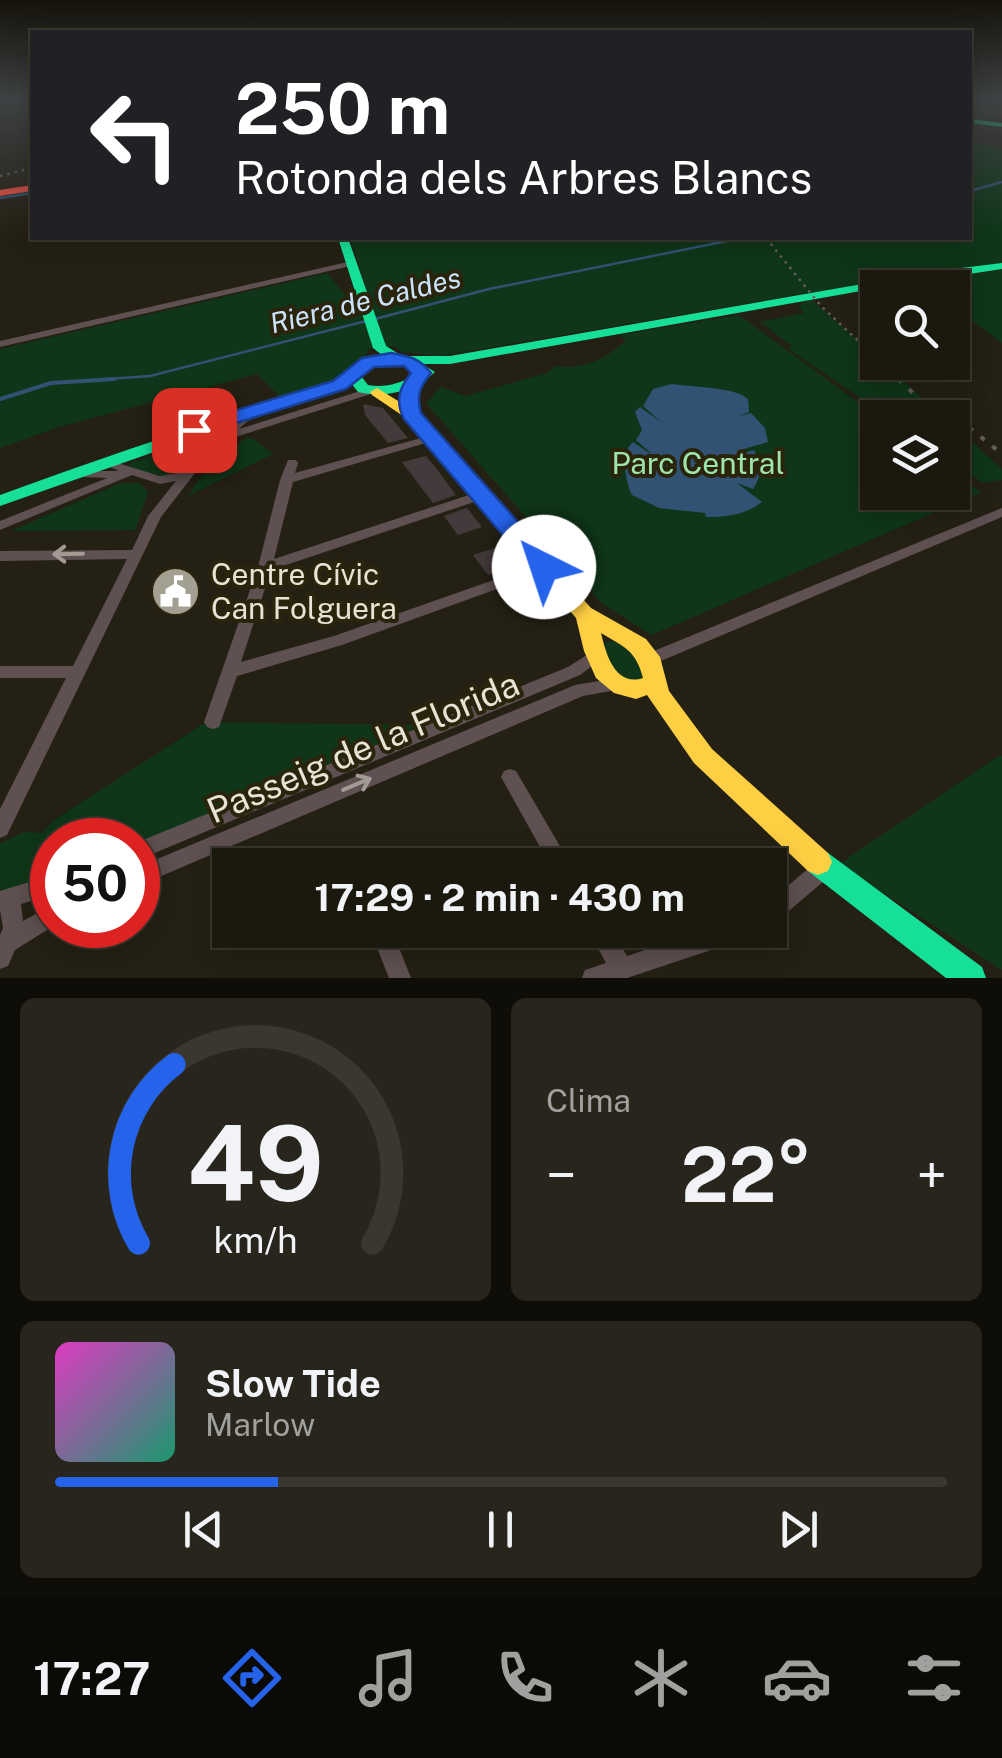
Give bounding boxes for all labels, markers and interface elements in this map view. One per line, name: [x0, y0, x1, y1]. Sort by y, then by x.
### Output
text: 250 m: [235, 67, 450, 150]
icon: left: [70, 70, 200, 200]
text: Rotonda dels Arbres Blancs: [235, 151, 812, 204]
water label: Riera de Caldes: [266, 260, 464, 340]
map controls: [860, 270, 970, 510]
button: search: [860, 270, 970, 380]
pin: [152, 388, 237, 473]
button: layers: [860, 400, 970, 510]
icon: arrive: [167, 403, 222, 458]
park label: Parc Central: [611, 445, 785, 481]
position arrow: [492, 515, 596, 619]
one-way arrow: [52, 545, 84, 564]
place label: Centre Cívic Can Folguera: [211, 556, 397, 626]
public building icon: Centre Cívic Can Folguera: [150, 565, 202, 617]
street label: Passeig de la Florida: [201, 663, 525, 831]
one-way arrow: [342, 774, 372, 792]
speed limit sign: 50: [30, 818, 160, 948]
text: 17:29 · 2 min · 430 m: [314, 875, 685, 920]
text: Clima: [546, 1082, 631, 1119]
text: 49: [187, 1102, 324, 1224]
text: 22°: [681, 1131, 812, 1219]
text: −: [546, 1143, 577, 1207]
text: +: [917, 1143, 947, 1207]
text: km/h: [213, 1219, 298, 1261]
text: Slow Tide: [205, 1361, 381, 1406]
text: Marlow: [205, 1406, 315, 1443]
icon: previous: [176, 1502, 231, 1557]
icon: pause: [473, 1502, 528, 1557]
icon: next: [771, 1502, 826, 1557]
icon: directions: [217, 1643, 287, 1713]
icon: music: [353, 1643, 423, 1713]
icon: phone: [490, 1643, 560, 1713]
icon: climate: [626, 1643, 696, 1713]
icon: car: [762, 1643, 832, 1713]
icon: filters: [899, 1643, 969, 1713]
text: 17:27: [33, 1652, 150, 1705]

